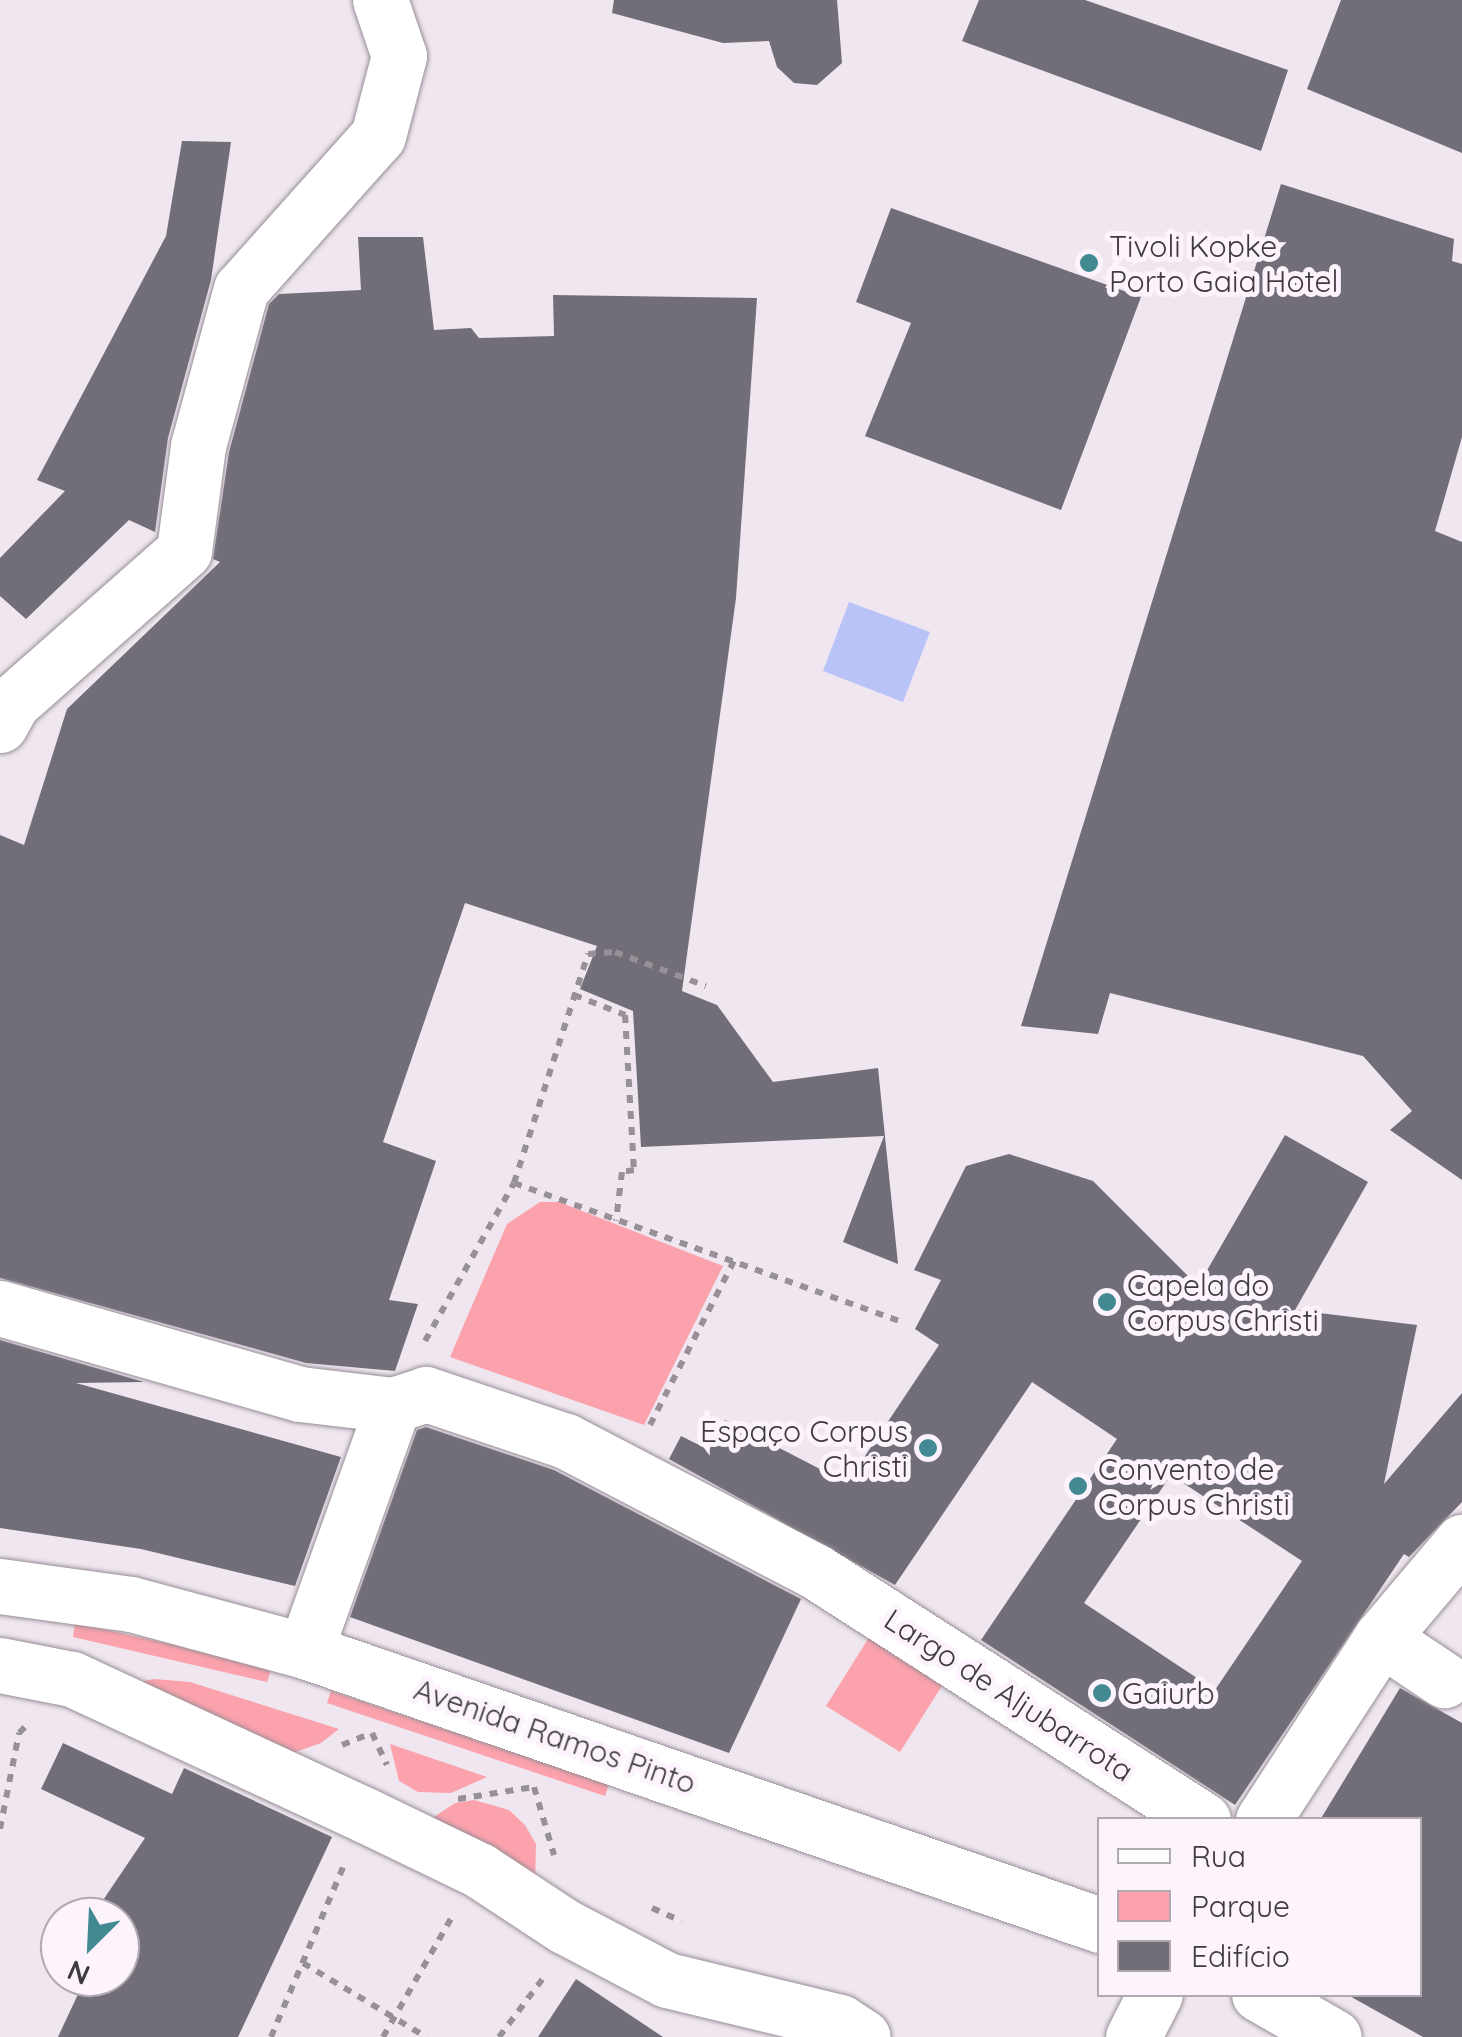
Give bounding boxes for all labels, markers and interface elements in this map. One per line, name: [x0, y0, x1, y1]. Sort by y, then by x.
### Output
place label: Tivoli Kopke Porto Gaia Hotel: [1109, 228, 1338, 298]
marker: Tivoli Kopke Porto Gaia Hotel: [1078, 252, 1100, 274]
place label: Capela do Corpus Christi: [1127, 1267, 1319, 1338]
marker: Capela do Corpus Christi: [1096, 1291, 1118, 1313]
place label: Espaço Corpus Christi: [700, 1413, 908, 1484]
marker: Espaço Corpus Christi: [917, 1437, 939, 1459]
place label: Convento de Corpus Christi: [1098, 1451, 1290, 1522]
marker: Convento de Corpus Christi: [1067, 1475, 1089, 1497]
street label: Largo de Aljubarrota: [878, 1601, 1140, 1789]
street label: Avenida Ramos Pinto: [409, 1671, 701, 1801]
place label: Gaiurb: [1122, 1675, 1215, 1711]
marker: Gaiurb: [1091, 1682, 1113, 1704]
legend: [1097, 1817, 1422, 1997]
text: Rua: [1191, 1837, 1246, 1875]
text: Parque: [1191, 1887, 1290, 1925]
north arrow: [40, 1897, 140, 1997]
text: Edifício: [1191, 1937, 1290, 1975]
text: N: [62, 1953, 95, 1993]

